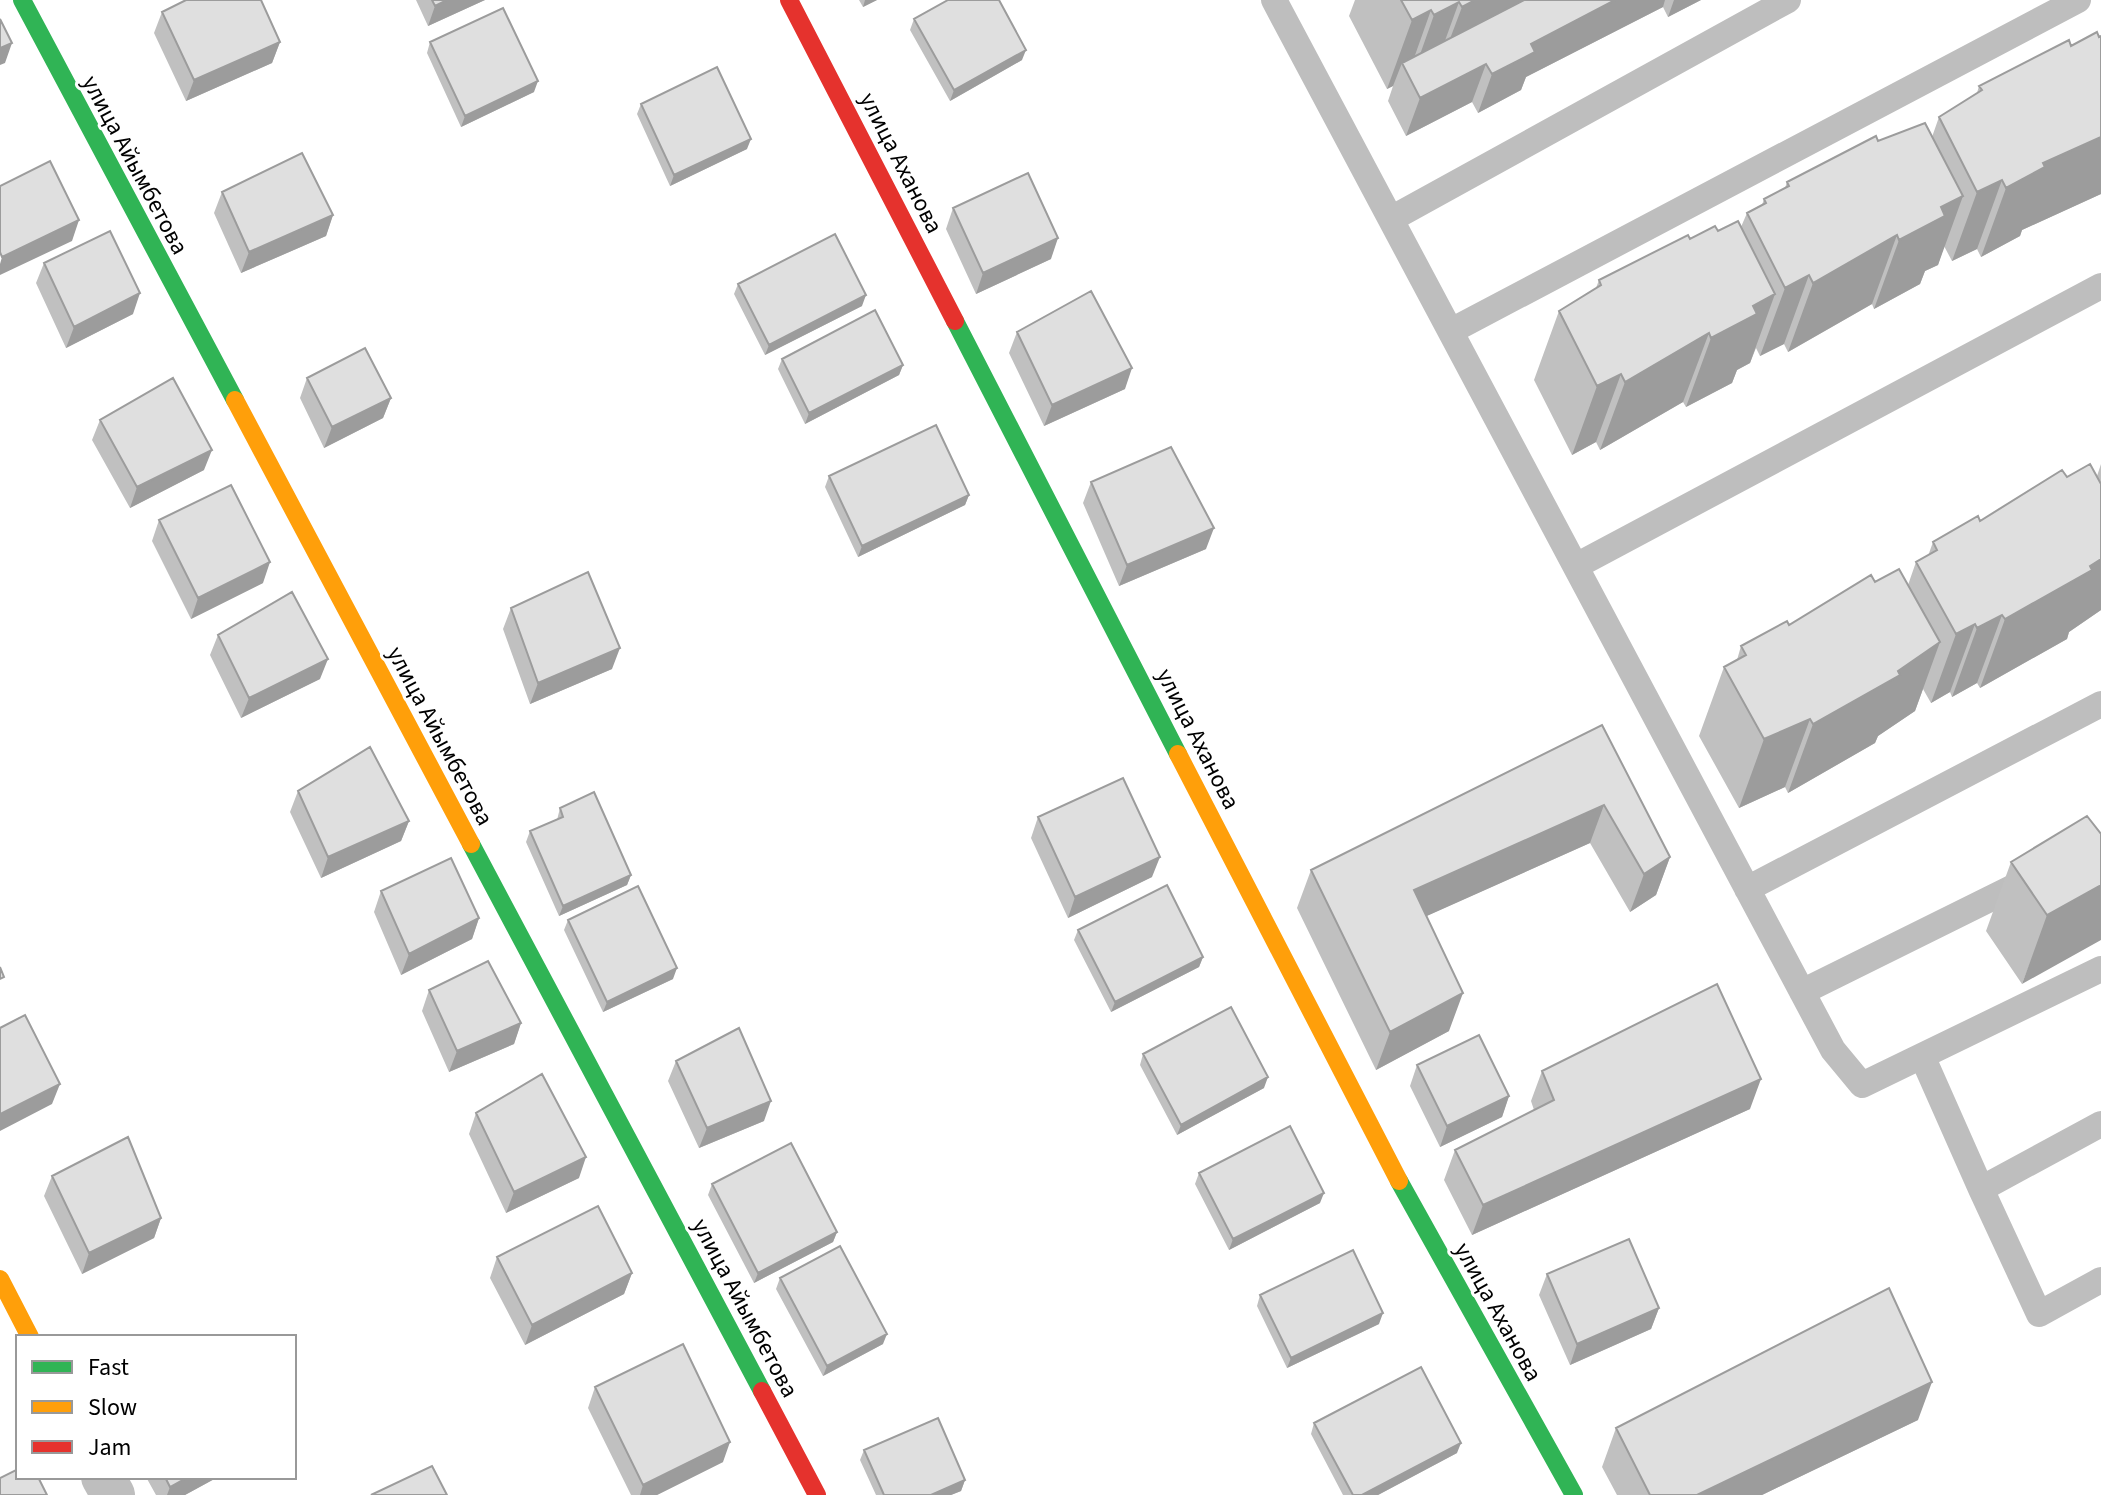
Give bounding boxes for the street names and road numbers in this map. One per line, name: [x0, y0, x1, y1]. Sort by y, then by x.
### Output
street label: улица Айымбетова: [73, 69, 197, 261]
street label: улица Аханова: [850, 86, 952, 240]
street label: улица Айымбетова: [378, 640, 502, 832]
street label: улица Аханова: [1147, 662, 1249, 816]
street label: улица Айымбетова: [683, 1212, 807, 1404]
street label: улица Аханова: [1445, 1236, 1551, 1388]

